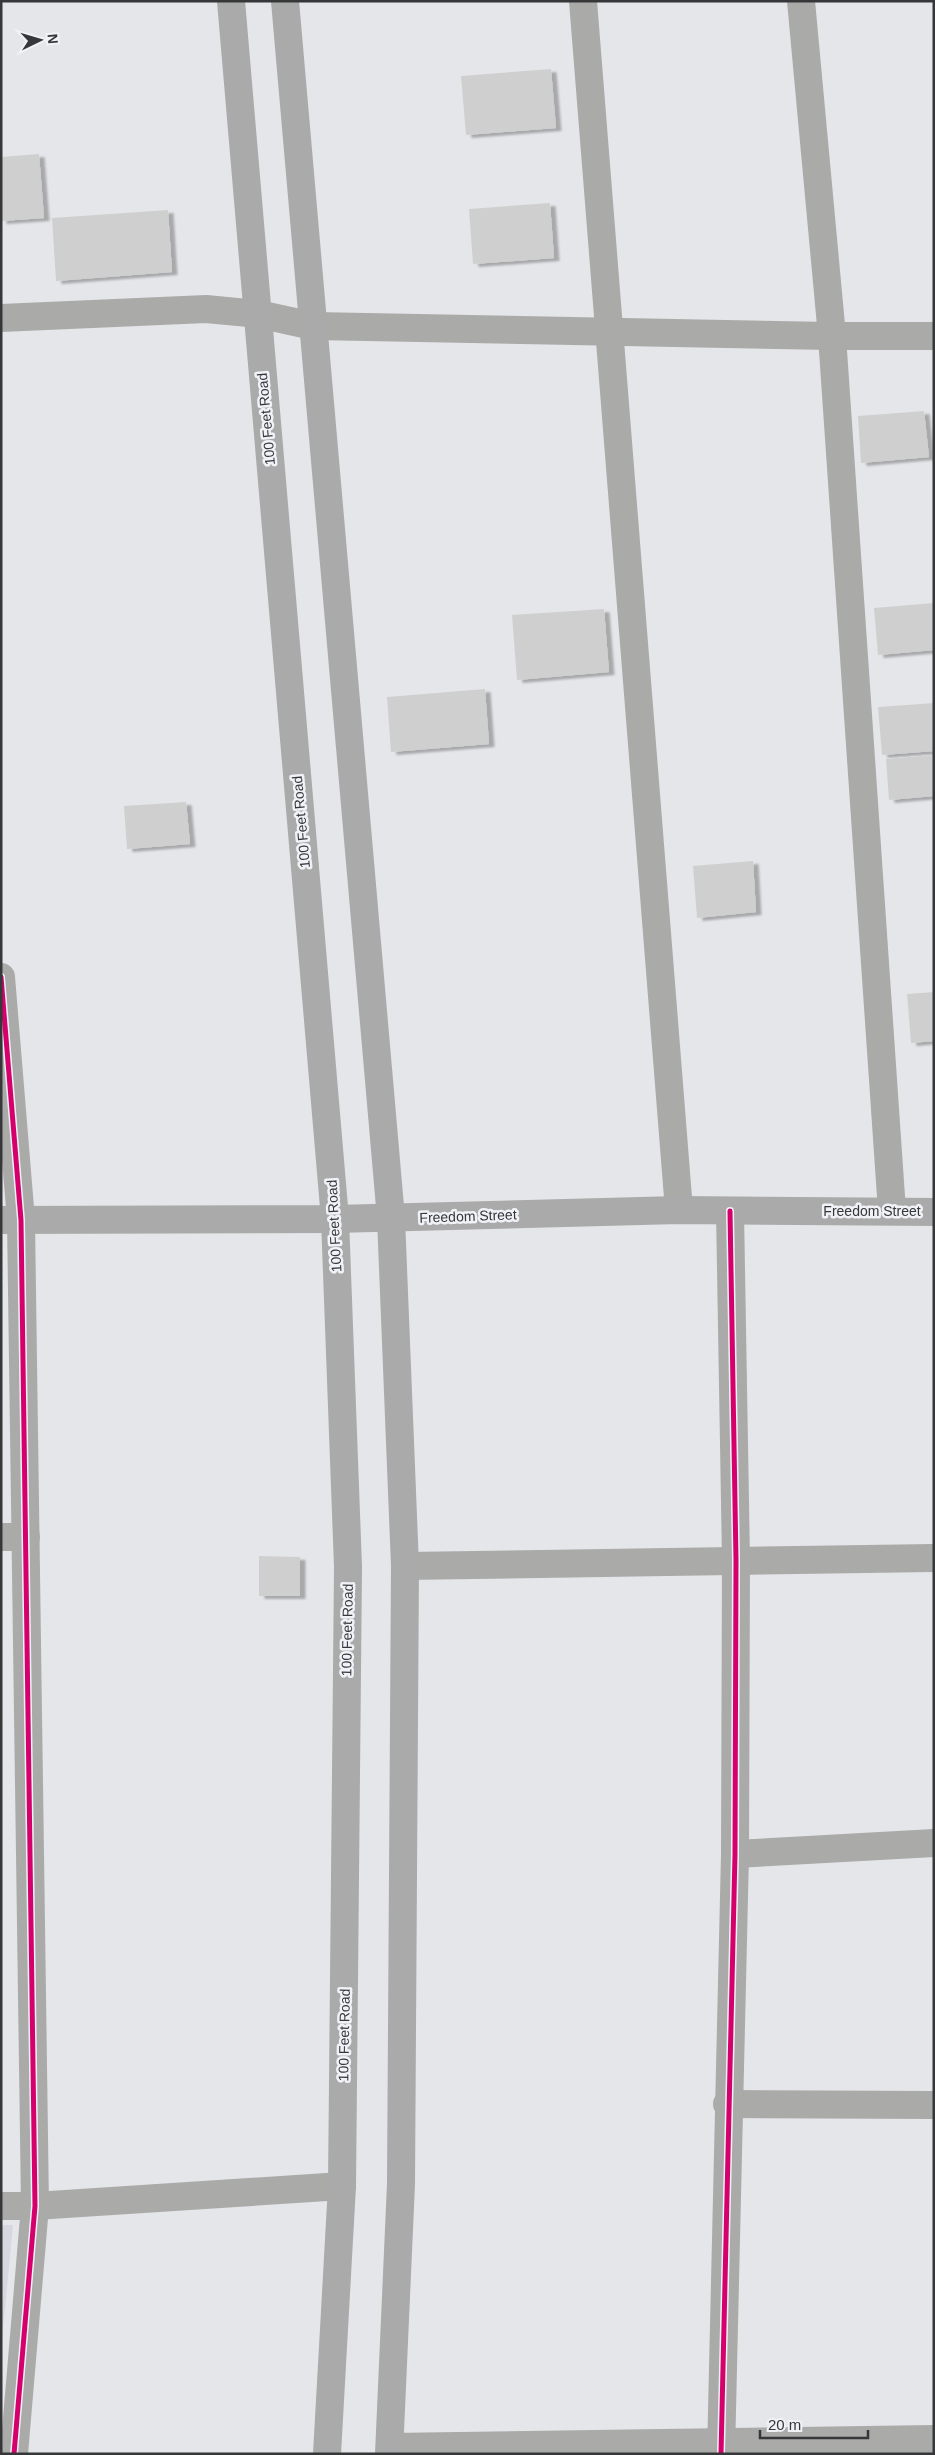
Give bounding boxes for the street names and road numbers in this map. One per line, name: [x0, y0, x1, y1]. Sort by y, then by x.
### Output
street label: 100 Feet Road: [254, 372, 278, 466]
street label: 100 Feet Road: [289, 775, 313, 869]
street label: 100 Feet Road: [324, 1179, 344, 1273]
street label: Freedom Street: [823, 1203, 921, 1219]
street label: Freedom Street: [419, 1206, 517, 1226]
street label: 100 Feet Road: [338, 1584, 356, 1676]
street label: 100 Feet Road: [335, 1989, 353, 2081]

